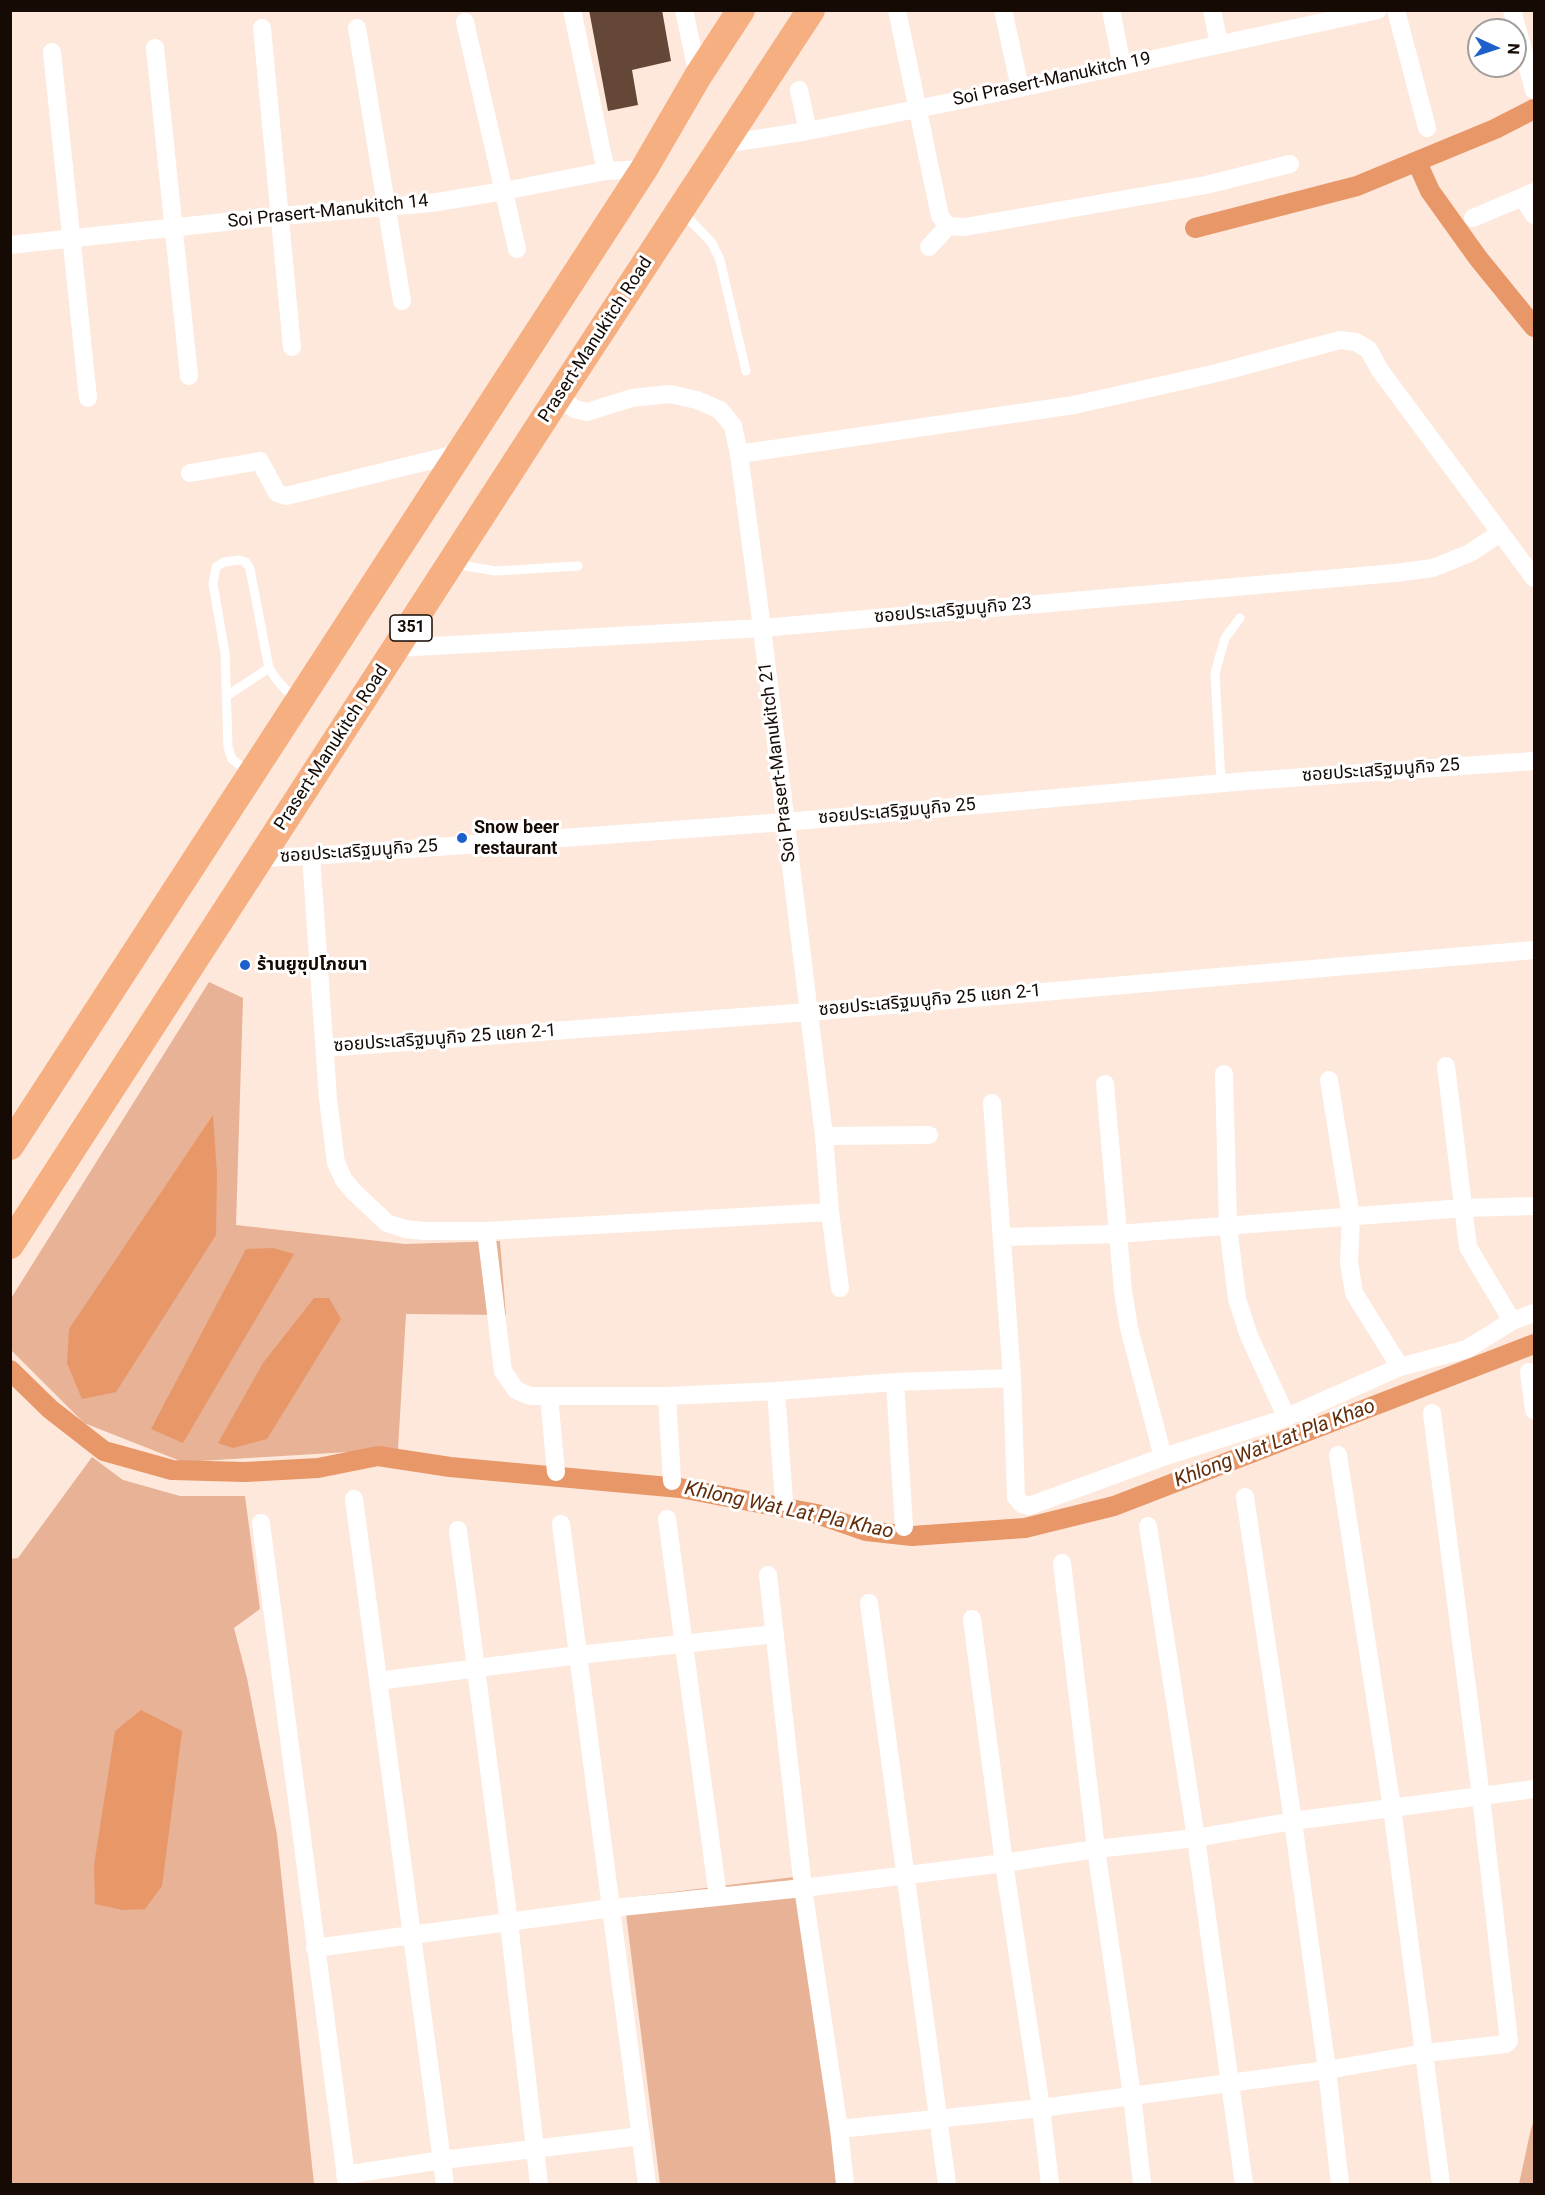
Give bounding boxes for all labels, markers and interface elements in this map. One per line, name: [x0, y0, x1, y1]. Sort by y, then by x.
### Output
north arrow: [1467, 18, 1527, 78]
text: N: [1504, 43, 1523, 55]
street label: Soi Prasert-Manukitch 19: [951, 48, 1153, 112]
street label: Soi Prasert-Manukitch 14: [227, 191, 429, 233]
street label: Prasert-Manukitch Road: [534, 253, 658, 427]
street label: ซอยประเสริฐมนูกิจ 23: [873, 593, 1033, 629]
road number: 351: [390, 615, 432, 641]
street label: Prasert-Manukitch Road: [270, 661, 394, 835]
street label: Soi Prasert-Manukitch 21: [755, 661, 801, 863]
street label: ซอยประเสริฐมนูกิจ 25: [1301, 755, 1461, 787]
street label: ซอยประเสริฐมนูกิจ 25: [817, 794, 977, 830]
place label: Snow beer restaurant: [474, 817, 559, 860]
marker: Snow beer restaurant: [455, 831, 469, 845]
street label: ซอยประเสริฐมนูกิจ 25: [279, 836, 439, 868]
place label: ร้านยูซุปโภชนา: [257, 954, 367, 976]
marker: ร้านยูซุปโภชนา: [238, 958, 252, 972]
street label: ซอยประเสริฐมนูกิจ 25 แยก 2-1: [818, 981, 1042, 1021]
street label: ซอยประเสริฐมนูกิจ 25 แยก 2-1: [333, 1020, 557, 1058]
water label: Khlong Wat Lat Pla Khao: [1171, 1395, 1379, 1493]
water label: Khlong Wat Lat Pla Khao: [682, 1477, 896, 1545]

